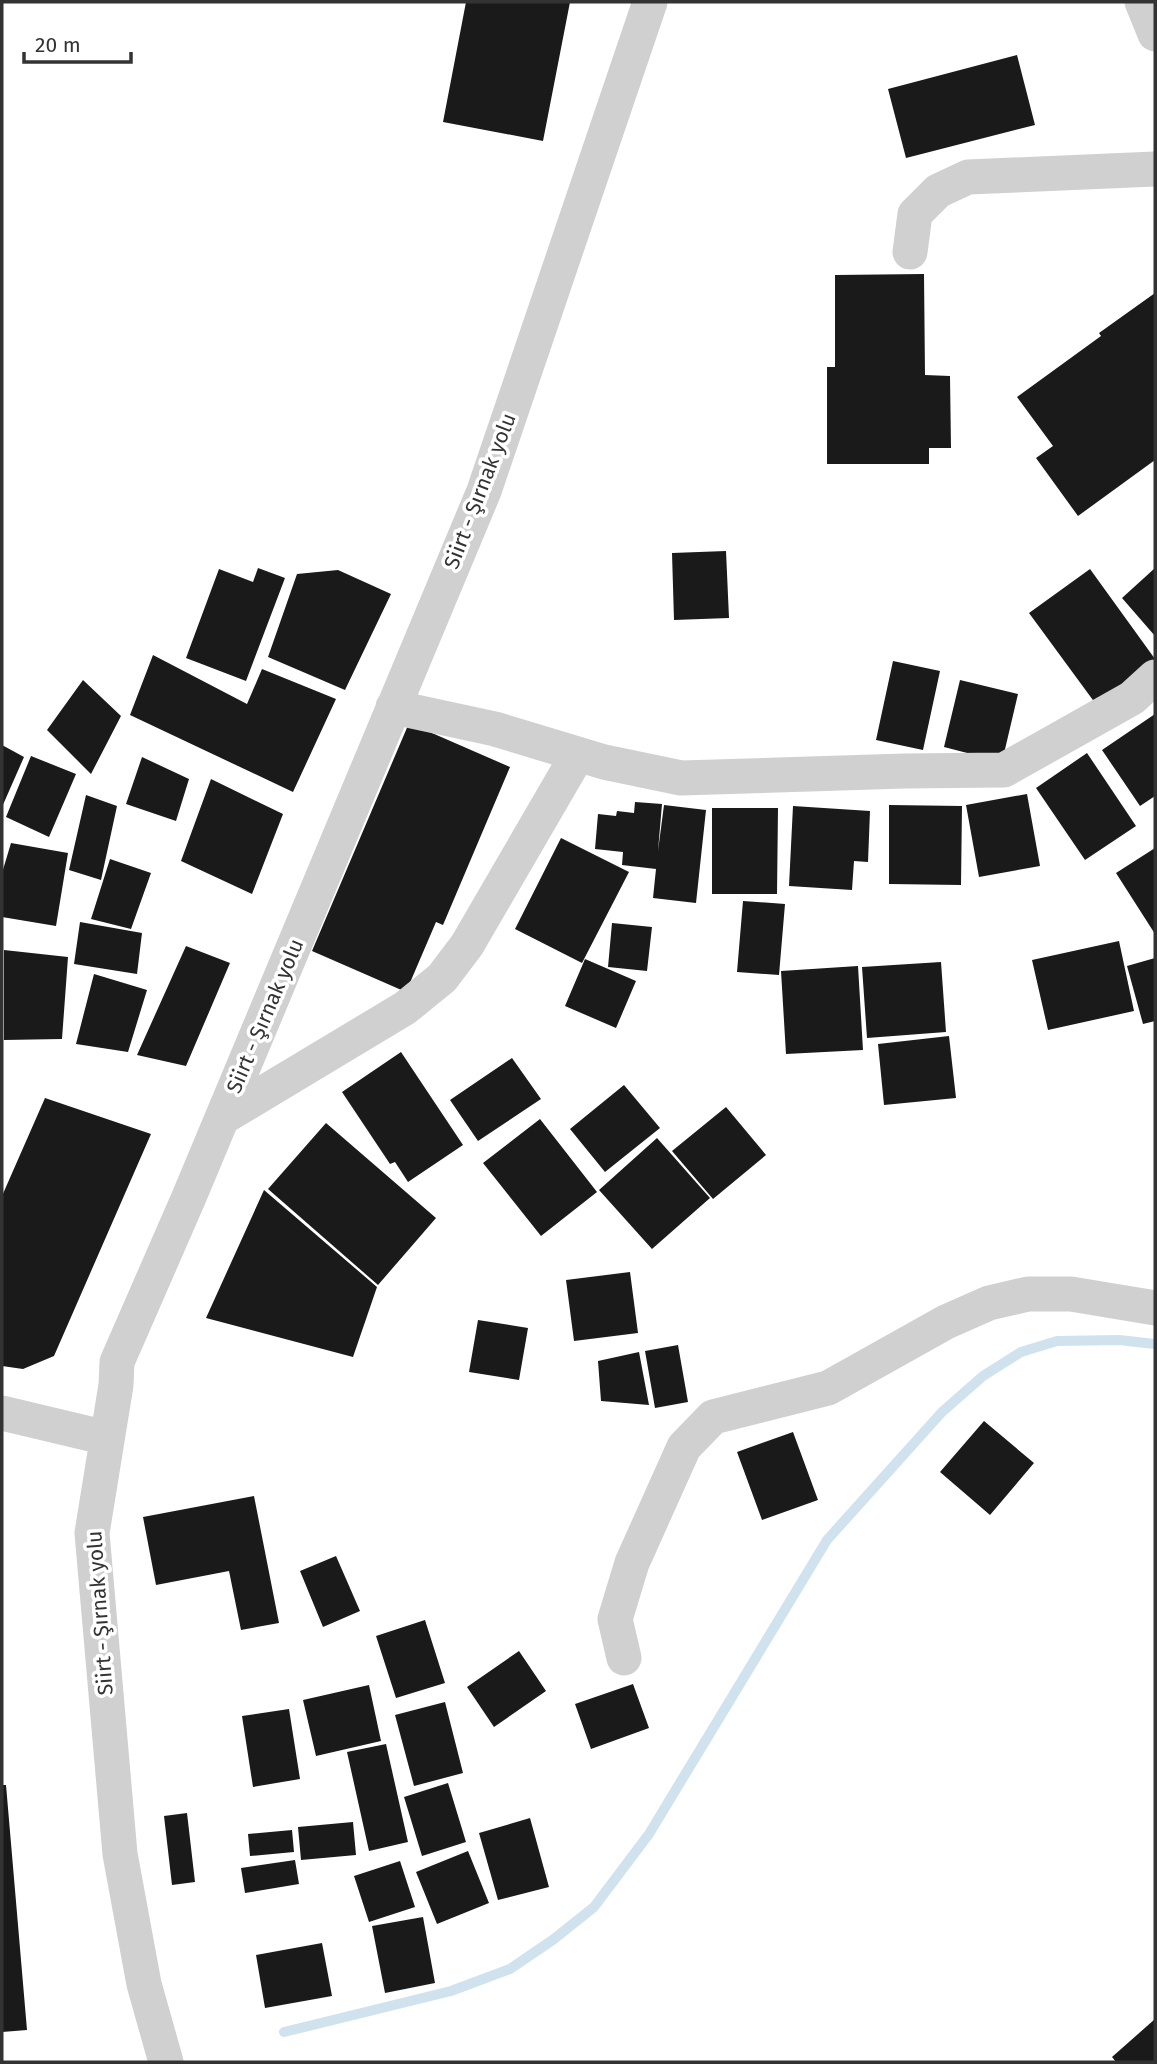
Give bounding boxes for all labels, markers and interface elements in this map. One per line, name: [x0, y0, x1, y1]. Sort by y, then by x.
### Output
scale bar: [24, 21, 131, 65]
text: 20 m: [35, 32, 81, 58]
street label: Siirt - Şırnak yolu: [438, 409, 522, 573]
street label: Siirt - Şırnak yolu: [221, 935, 309, 1097]
street label: Siirt - Şırnak yolu: [81, 1530, 119, 1696]

